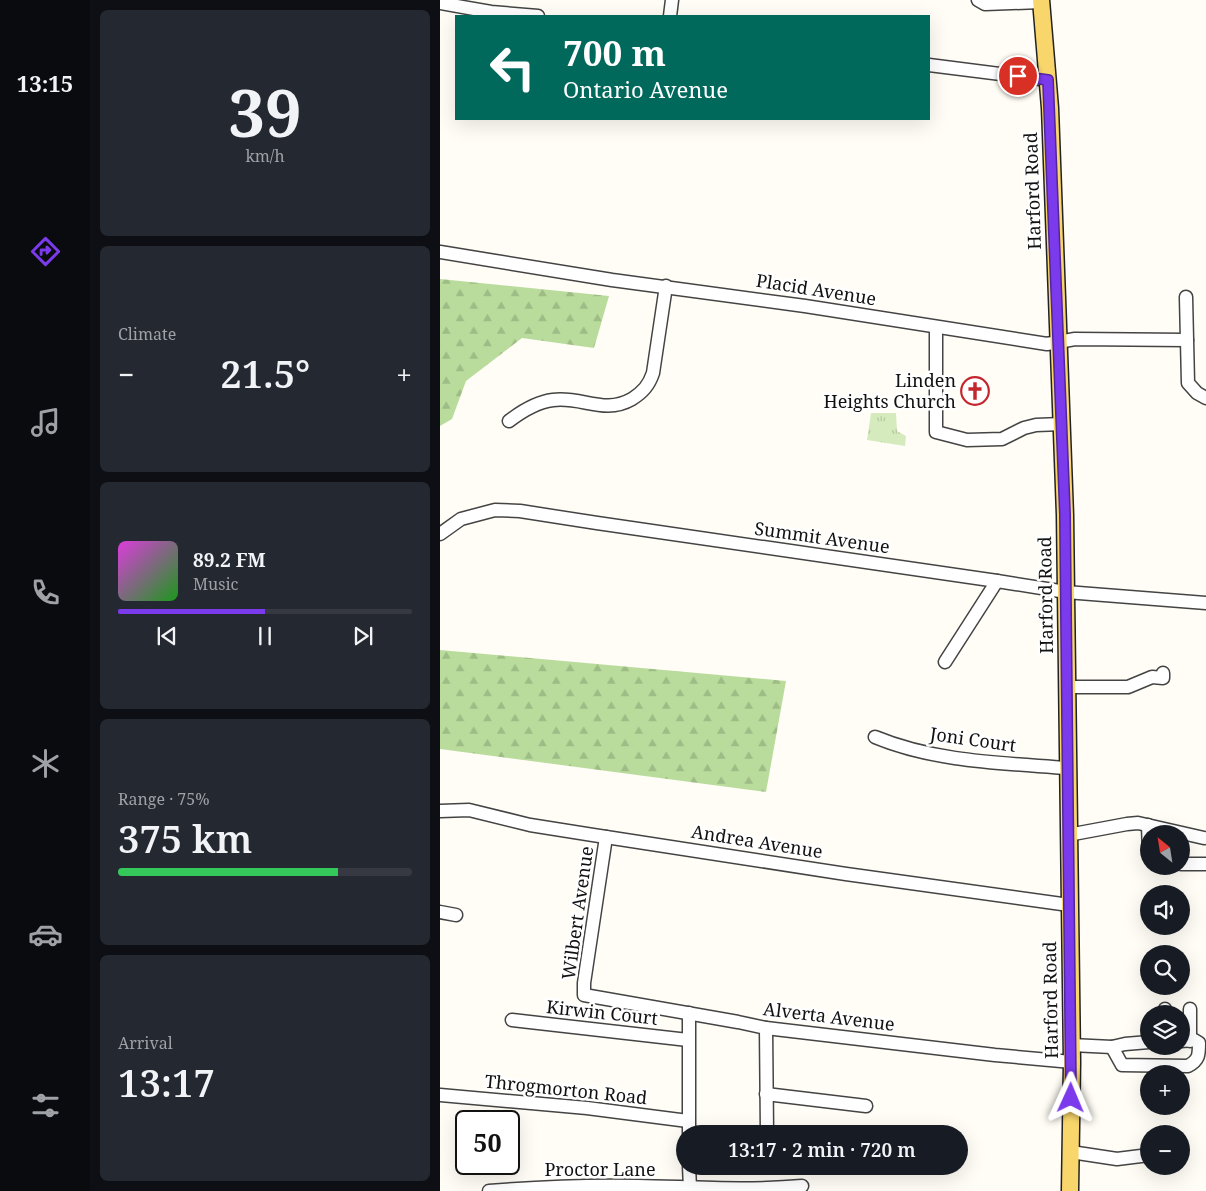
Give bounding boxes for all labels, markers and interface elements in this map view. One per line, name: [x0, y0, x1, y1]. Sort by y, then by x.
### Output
text: 700 m: [563, 29, 666, 76]
icon: left: [480, 35, 545, 100]
pin: [997, 55, 1039, 97]
icon: arrive: [1004, 62, 1032, 90]
text: 13:15: [17, 68, 73, 98]
text: 39: [228, 68, 302, 156]
text: Ontario Avenue: [563, 74, 728, 104]
street label: Harford Road: [1018, 132, 1046, 250]
text: km/h: [245, 145, 285, 167]
icon: directions: [28, 234, 63, 269]
street label: Placid Avenue: [754, 268, 878, 310]
text: Climate: [118, 323, 176, 345]
text: 21.5°: [220, 347, 310, 399]
text: −: [118, 355, 134, 393]
text: +: [396, 355, 412, 393]
place label: Linden Heights Church: [823, 368, 956, 413]
church icon: Linden Heights Church: [960, 376, 990, 406]
icon: music: [28, 405, 63, 440]
street label: Summit Avenue: [753, 516, 891, 558]
street label: Harford Road: [1032, 536, 1058, 654]
text: 89.2 FM: [193, 547, 266, 573]
text: Music: [193, 573, 238, 595]
icon: phone: [28, 575, 63, 610]
icon: previous: [153, 622, 181, 650]
icon: pause: [251, 622, 279, 650]
icon: next: [349, 622, 377, 650]
street label: Joni Court: [928, 721, 1018, 757]
icon: climate: [28, 746, 63, 781]
text: Range · 75%: [118, 788, 210, 810]
text: 375 km: [118, 812, 252, 864]
street label: Andrea Avenue: [690, 819, 825, 863]
north arrow: [1140, 825, 1190, 875]
map controls: [1140, 825, 1190, 1175]
street label: Wilbert Avenue: [556, 844, 598, 981]
button: sound: [1140, 885, 1190, 935]
icon: car: [28, 917, 63, 952]
street label: Harford Road: [1037, 941, 1063, 1059]
button: search: [1140, 945, 1190, 995]
street label: Kirwin Court: [545, 994, 659, 1030]
street label: Alverta Avenue: [762, 996, 896, 1036]
button: layers: [1140, 1005, 1190, 1055]
text: Arrival: [118, 1032, 173, 1054]
text: 13:17: [118, 1056, 215, 1108]
button: +: [1140, 1065, 1190, 1115]
street label: Throgmorton Road: [484, 1069, 649, 1109]
position arrow: [1044, 1071, 1096, 1123]
icon: filters: [28, 1088, 63, 1123]
speed limit sign: 50: [455, 1110, 520, 1175]
button: −: [1140, 1125, 1190, 1175]
text: 13:17 · 2 min · 720 m: [728, 1137, 916, 1163]
street label: Proctor Lane: [544, 1157, 656, 1181]

